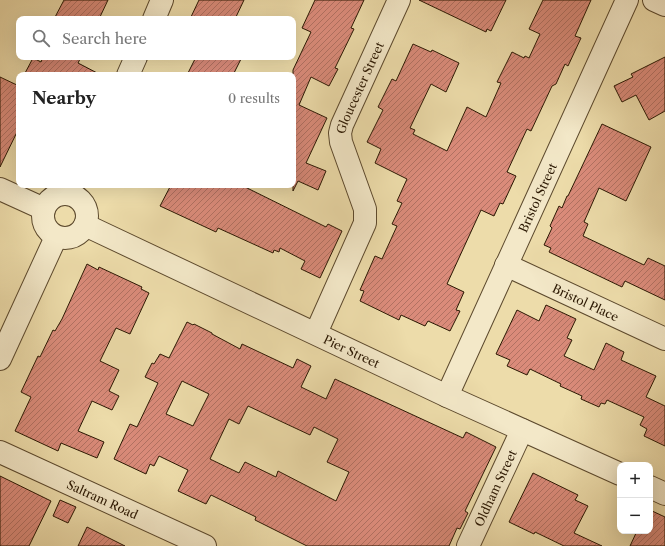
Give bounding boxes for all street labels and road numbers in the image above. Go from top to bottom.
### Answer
street label: Gloucester Street [333,39,387,135]
street label: Bristol Street [515,160,560,235]
street label: Bristol Place [550,280,622,324]
street label: Pier Street [321,331,383,371]
street label: Oldham Street [471,446,520,529]
street label: Saltram Road [65,476,141,522]

